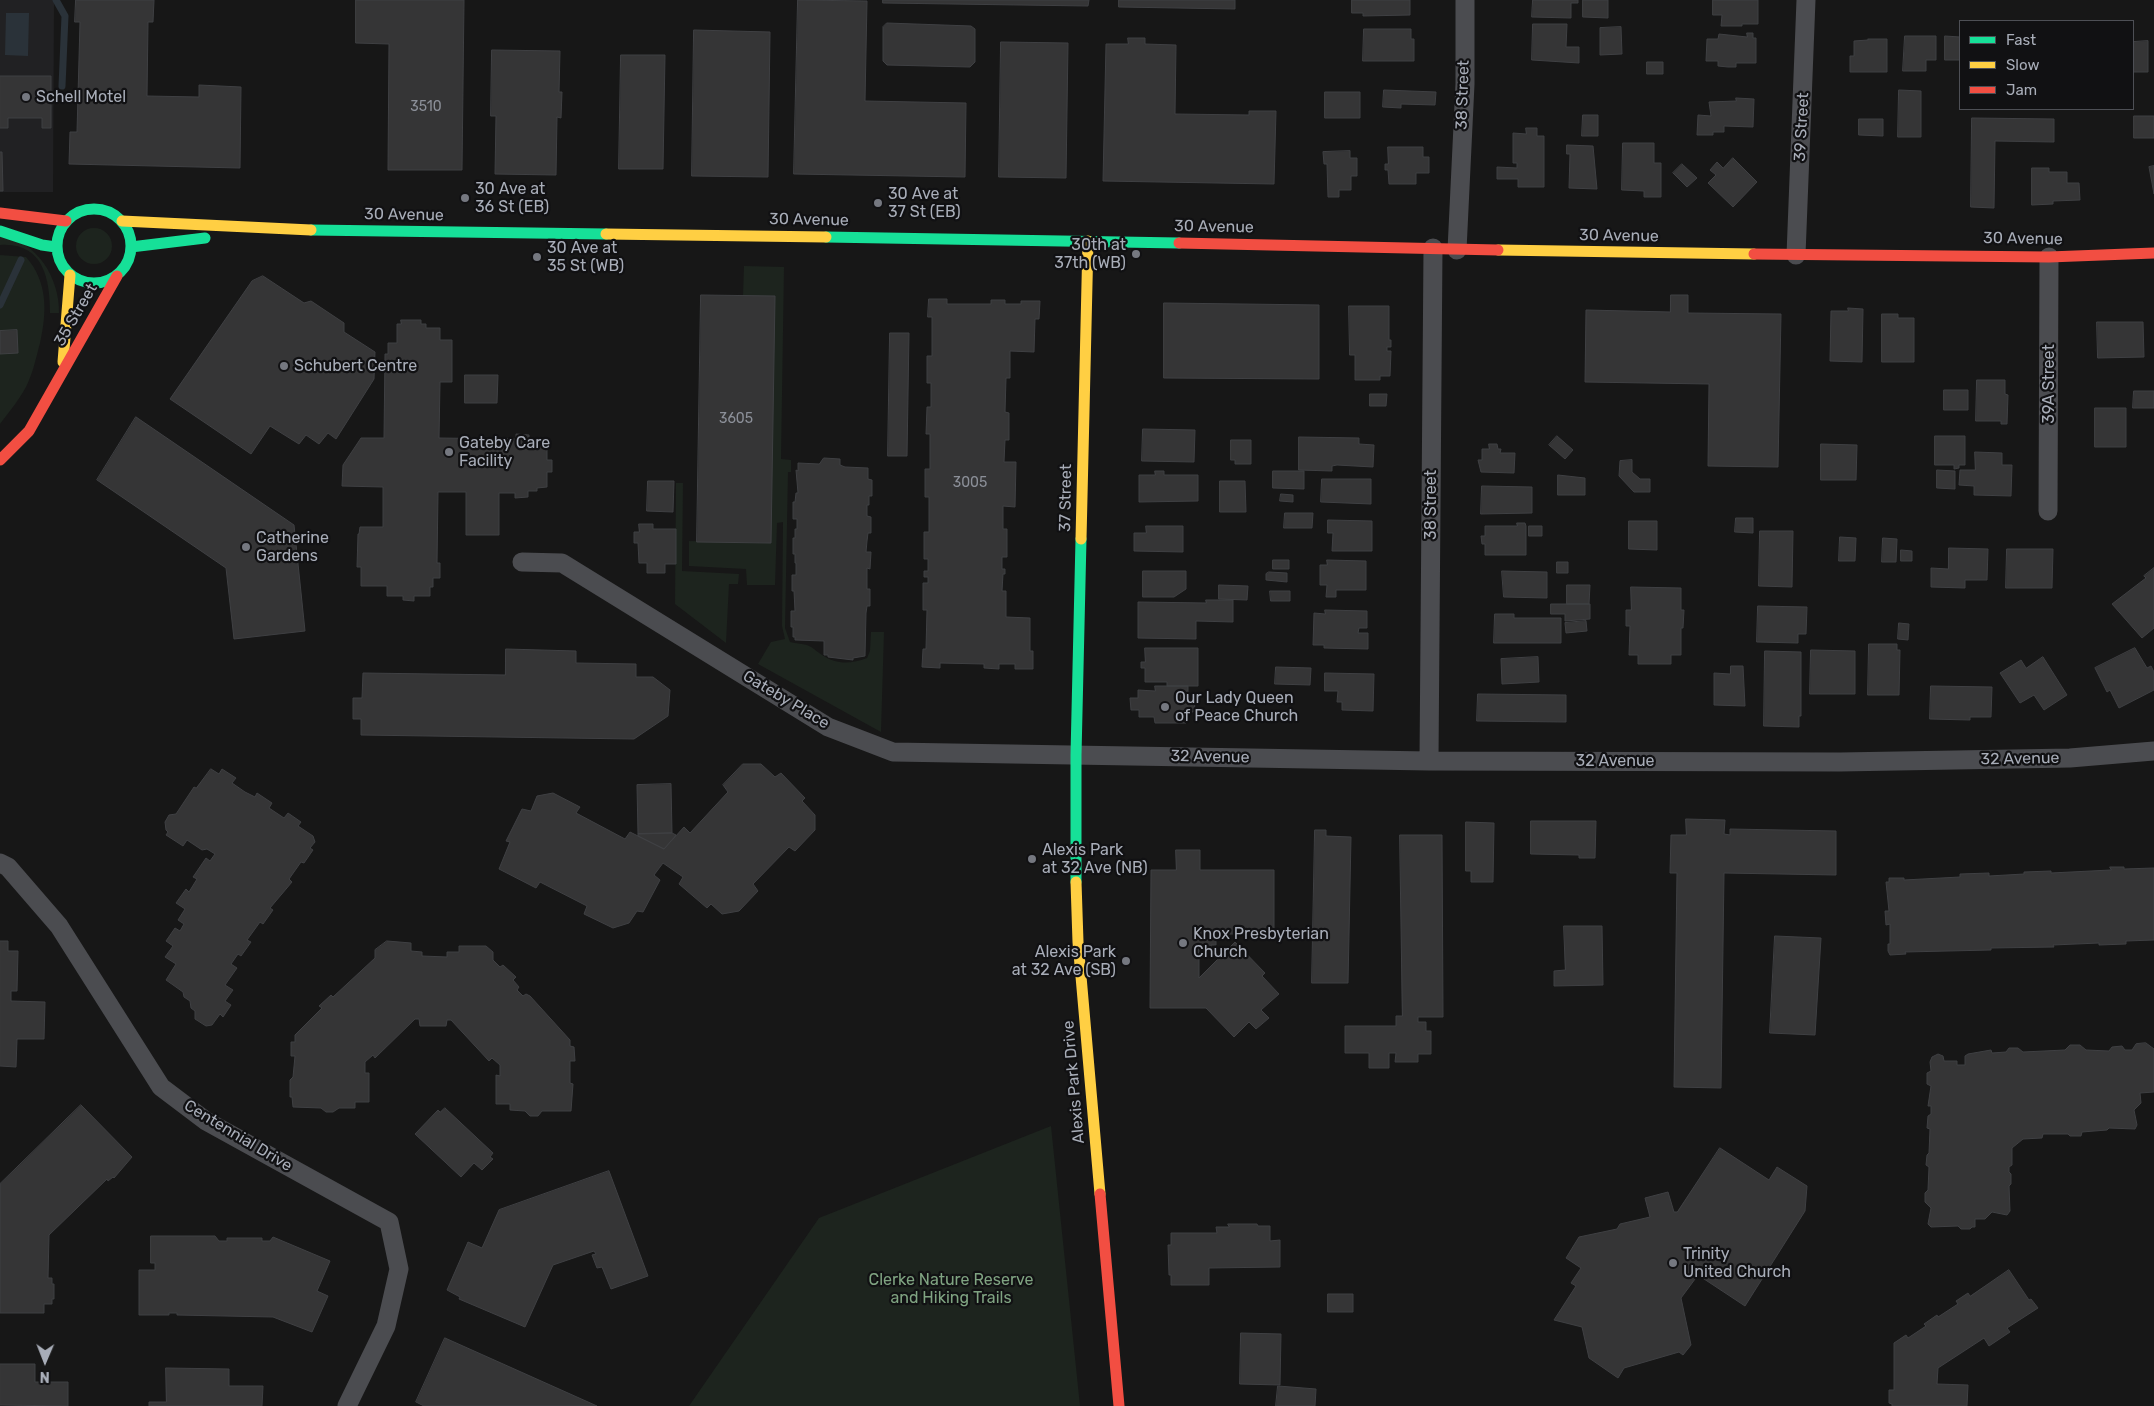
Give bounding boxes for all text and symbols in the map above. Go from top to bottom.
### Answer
legend [1959,20,2134,110]
text: Fast [2006,31,2036,49]
text: Slow [2006,56,2039,74]
street label: 38 Street [1452,60,1474,130]
text: Jam [2006,81,2037,99]
place label: Schell Motel [36,87,126,107]
marker: Schell Motel [20,91,32,103]
street label: 39 Street [1791,92,1813,162]
house number: 3510 [410,99,442,115]
place label: 30 Ave at 36 St (EB) [475,179,549,217]
place label: 30 Ave at 37 St (EB) [888,184,961,222]
marker: 30 Ave at 36 St (EB) [459,192,471,204]
marker: 30 Ave at 37 St (EB) [872,197,884,209]
street label: 30 Avenue [364,205,444,225]
street label: 30 Avenue [769,210,849,230]
street label: 30 Avenue [1174,217,1254,237]
street label: 30 Avenue [1579,226,1659,246]
street label: 30 Avenue [1983,229,2063,249]
place label: 30th at 37th (WB) [1054,235,1126,273]
place label: 30 Ave at 35 St (WB) [547,238,624,276]
marker: 30th at 37th (WB) [1130,248,1142,260]
marker: 30 Ave at 35 St (WB) [531,251,543,263]
street label: 35 Street [50,280,102,350]
street label: 39A Street [2039,344,2059,424]
place label: Schubert Centre [294,356,417,376]
marker: Schubert Centre [278,360,290,372]
house number: 3605 [719,411,753,427]
place label: Gateby Care Facility [459,433,550,471]
marker: Gateby Care Facility [443,446,455,458]
street label: 37 Street [1056,464,1076,532]
street label: 38 Street [1421,470,1441,540]
house number: 3005 [953,475,987,491]
place label: Catherine Gardens [256,528,329,566]
marker: Catherine Gardens [240,541,252,553]
street label: Gateby Place [739,667,833,733]
place label: Our Lady Queen of Peace Church [1175,688,1298,726]
marker: Our Lady Queen of Peace Church [1159,701,1171,713]
street label: 32 Avenue [1170,747,1250,767]
street label: 32 Avenue [1980,749,2060,769]
street label: 32 Avenue [1576,751,1654,771]
place label: Alexis Park at 32 Ave (NB) [1042,840,1148,878]
marker: Alexis Park at 32 Ave (NB) [1026,853,1038,865]
place label: Knox Presbyterian Church [1193,924,1329,962]
marker: Knox Presbyterian Church [1177,937,1189,949]
place label: Alexis Park at 32 Ave (SB) [1012,942,1116,980]
marker: Alexis Park at 32 Ave (SB) [1120,955,1132,967]
street label: Alexis Park Drive [1059,1020,1089,1144]
street label: Centennial Drive [180,1096,296,1176]
place label: Trinity United Church [1683,1244,1791,1282]
marker: Trinity United Church [1667,1257,1679,1269]
park label: Clerke Nature Reserve and Hiking Trails [869,1270,1033,1308]
north arrow [20,1336,70,1386]
text: N [40,1368,50,1385]

